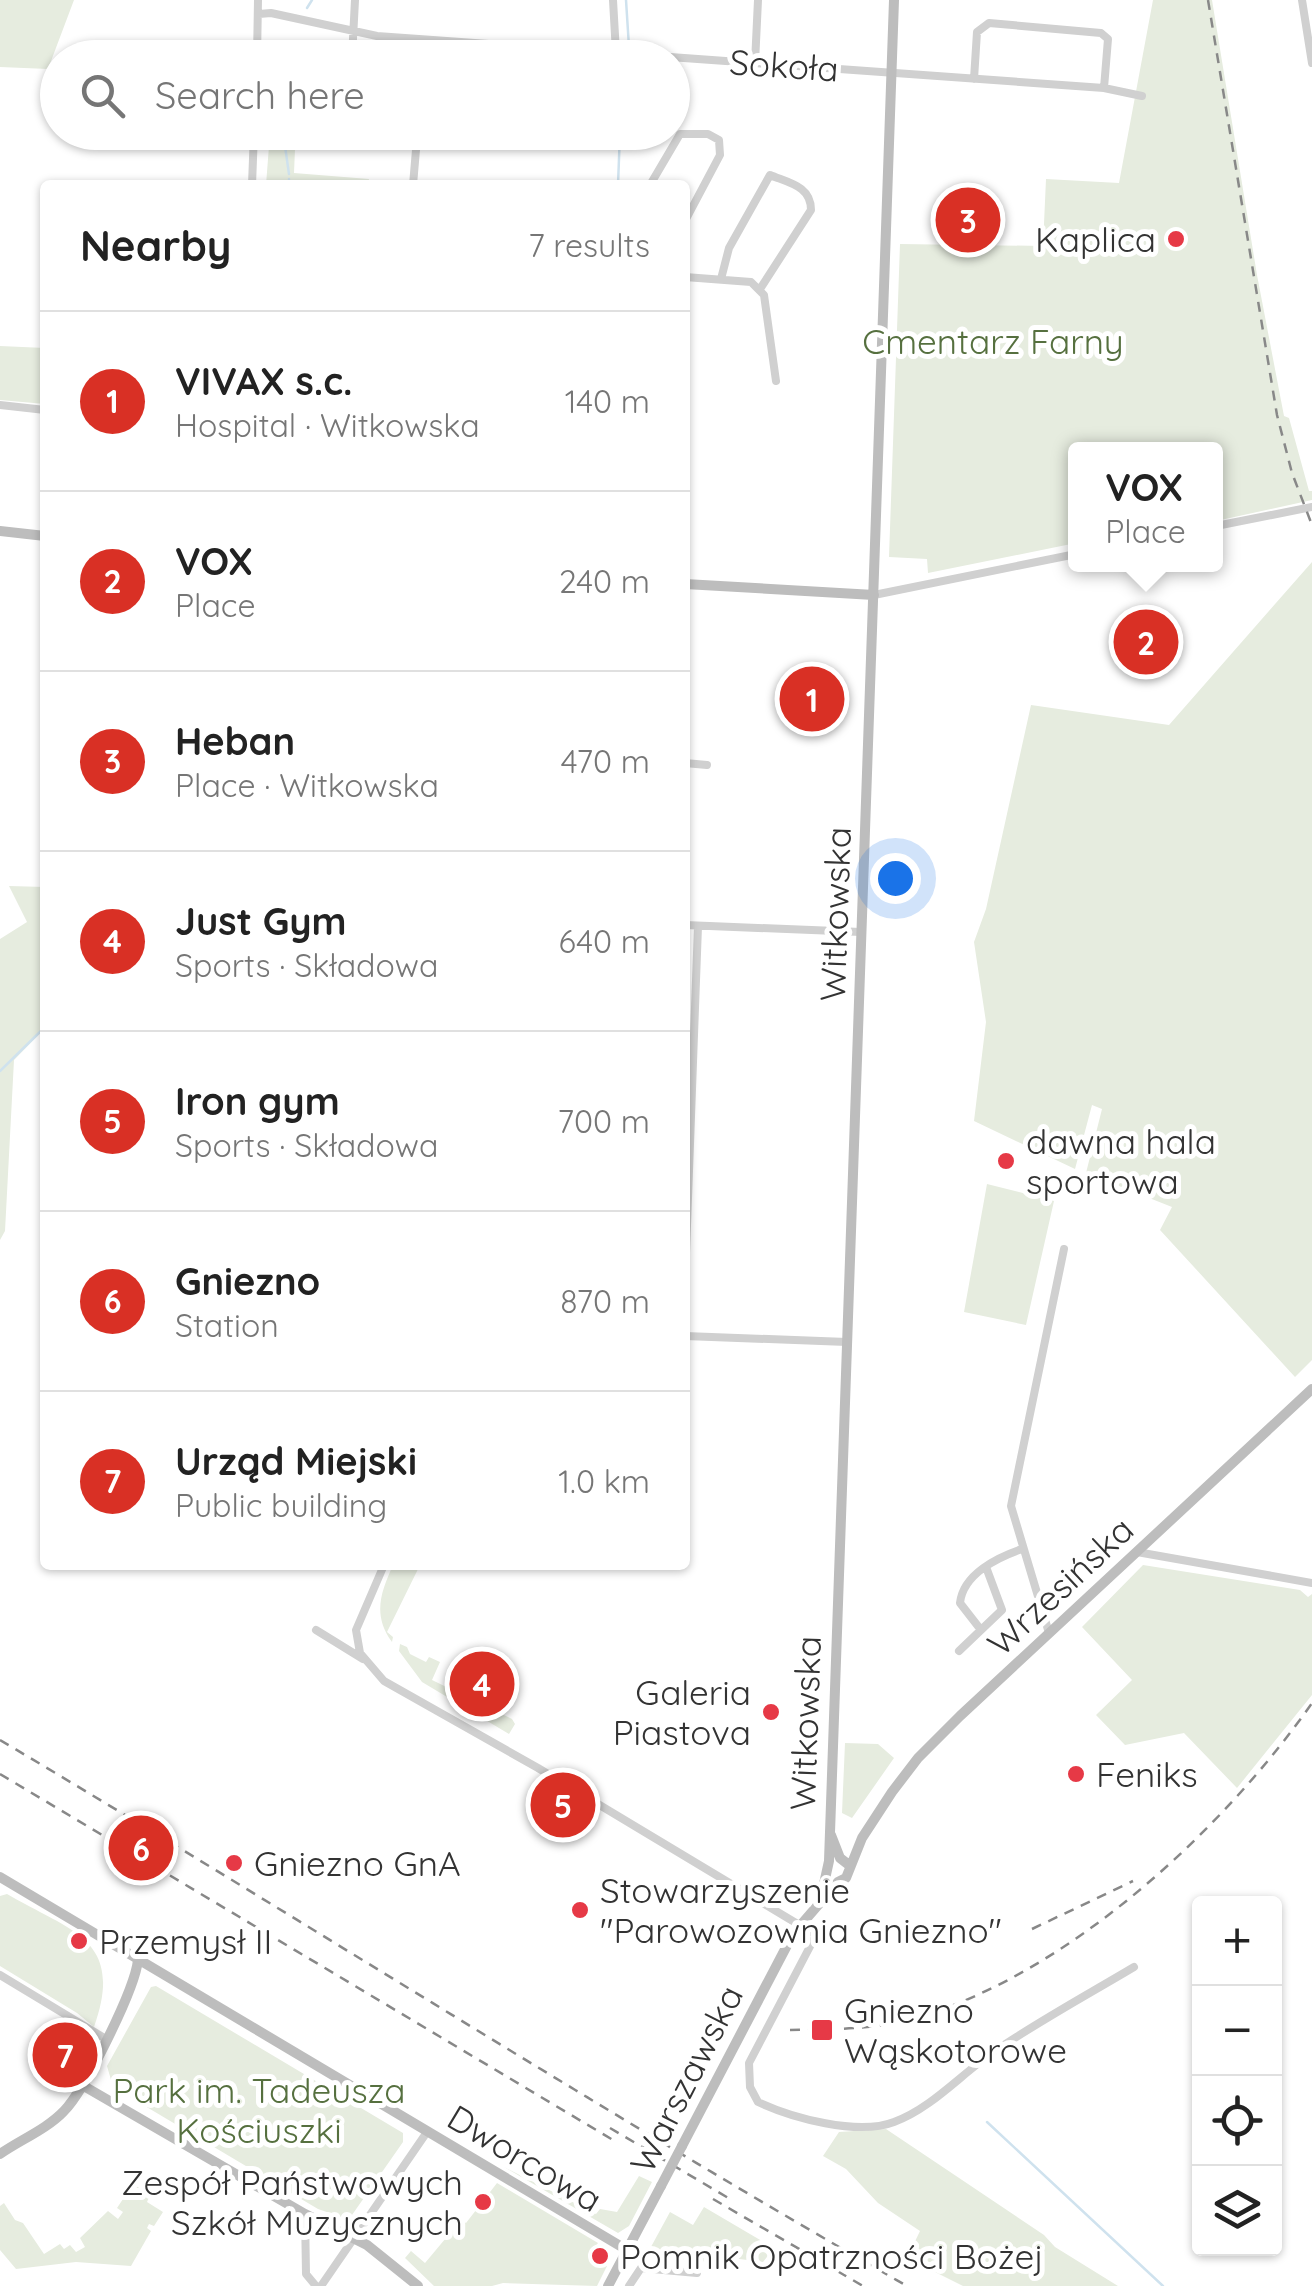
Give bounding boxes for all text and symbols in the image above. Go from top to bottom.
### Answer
street label: Sokoła [728,39,840,91]
search box [40,40,690,150]
icon: search [75,68,130,123]
text: Search here [155,71,365,119]
pin: 3 [936,182,1000,258]
place label: Kaplica [1035,217,1156,261]
text: Nearby [80,219,231,272]
text: 7 results [528,225,650,265]
marker: Kaplica [1165,228,1187,250]
park label: Cmentarz Farny [862,319,1124,363]
text: VIVAX s.c. [175,357,353,405]
text: 1 [106,381,119,421]
text: 140 m [565,381,650,421]
text: Hospital · Witkowska [175,405,480,445]
popup [1068,442,1223,572]
text: VOX [1105,463,1183,511]
text: Place [1105,511,1186,551]
text: VOX [175,537,253,585]
text: 2 [103,561,122,601]
text: 240 m [559,561,650,601]
text: Place [175,585,255,625]
pin: 2 [1114,604,1178,680]
pin: 1 [780,662,844,736]
text: Heban [175,717,295,765]
text: 3 [104,741,121,781]
text: 470 m [561,741,650,781]
text: Place · Witkowska [175,765,439,805]
street label: Witkowska [810,826,860,1002]
your location [870,853,921,904]
text: Just Gym [175,897,347,945]
text: 4 [103,921,122,961]
text: 640 m [558,921,650,961]
text: Sports · Składowa [175,945,438,985]
text: Iron gym [175,1077,340,1125]
text: 5 [103,1101,122,1141]
text: 700 m [558,1101,650,1141]
place label: dawna hala sportowa [1026,1119,1216,1203]
text: Sports · Składowa [175,1125,438,1165]
marker: dawna hala sportowa [995,1150,1017,1172]
text: Gniezno [175,1257,320,1305]
text: 6 [104,1281,121,1321]
text: 870 m [560,1281,650,1321]
text: Station [175,1305,279,1345]
text: Urząd Miejski [175,1437,417,1485]
text: 7 [104,1461,121,1501]
text: 1.0 km [558,1461,650,1501]
text: Public building [175,1485,387,1525]
street label: Wrzesińska [978,1507,1142,1665]
street label: Witkowska [780,1635,830,1811]
pin: 4 [450,1646,514,1722]
place label: Galeria Piastova [613,1670,751,1754]
marker: Galeria Piastova [760,1701,782,1723]
place label: Feniks [1096,1752,1198,1796]
marker: Feniks [1065,1763,1087,1785]
pin: 5 [530,1768,596,1842]
pin: 6 [108,1810,174,1886]
place label: Gniezno GnA [254,1841,461,1885]
marker: Gniezno GnA [223,1852,245,1874]
place label: Stowarzyszenie "Parowozownia Gniezno" [600,1868,1002,1952]
map controls [1192,1896,1282,2256]
button: + [1192,1896,1282,1986]
marker: Stowarzyszenie "Parowozownia Gniezno" [569,1899,591,1921]
place label: Przemysł II [99,1919,272,1963]
marker: Przemysł II [68,1930,90,1952]
street label: Warszawska [620,1978,752,2180]
button: − [1192,1986,1282,2076]
place label: Gniezno Wąskotorowe [844,1988,1067,2072]
marker: Gniezno Wąskotorowe [809,2017,835,2043]
pin: 7 [32,2018,98,2092]
park label: Park im. Tadeusza Kościuszki [112,2068,406,2152]
button: locate [1192,2076,1282,2166]
street label: Dworcowa [440,2095,610,2221]
place label: Zespół Państwowych Szkół Muzycznych [121,2160,463,2244]
button: layers [1192,2166,1282,2256]
marker: Zespół Państwowych Szkół Muzycznych [472,2191,494,2213]
place label: Pomnik Opatrzności Bożej [620,2234,1044,2278]
marker: Pomnik Opatrzności Bożej [589,2245,611,2267]

